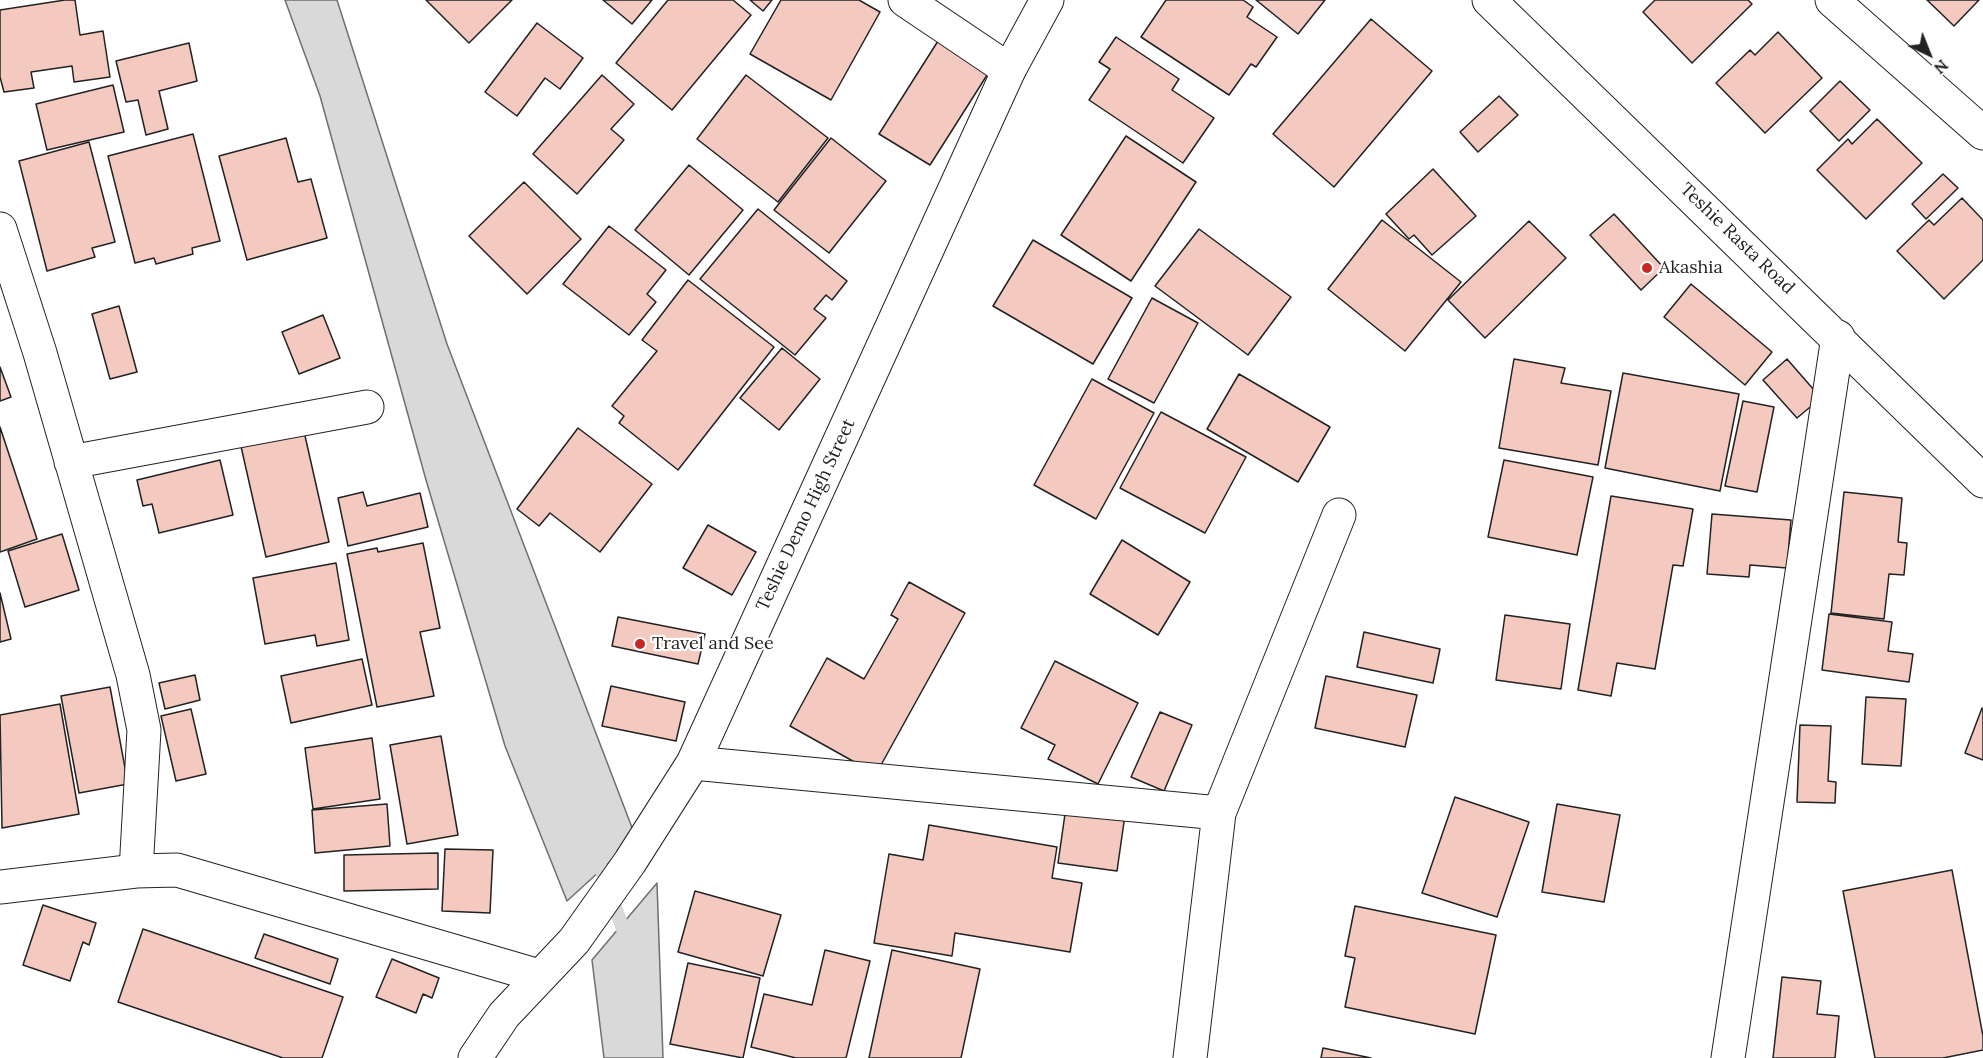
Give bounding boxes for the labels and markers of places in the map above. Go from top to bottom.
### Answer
place label: Akashia [1659,257,1723,279]
marker: Akashia [1640,261,1654,275]
place label: Travel and See [652,633,774,655]
marker: Travel and See [633,637,647,651]

